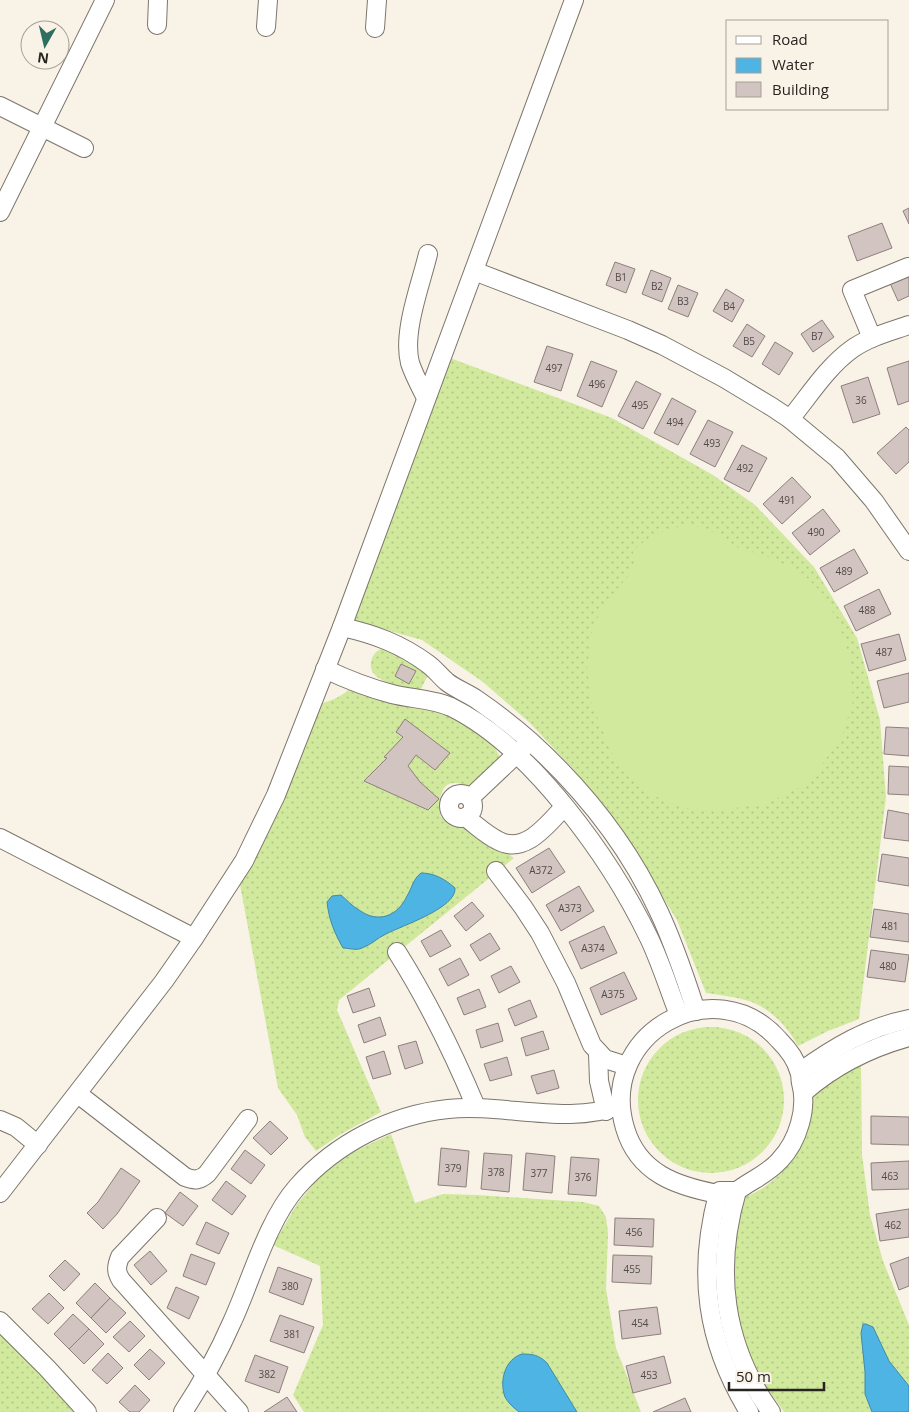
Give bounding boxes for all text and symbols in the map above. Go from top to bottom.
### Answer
north arrow [20,20,70,70]
legend [726,20,889,110]
text: Road [772,29,808,49]
text: N [36,48,50,69]
text: Water [772,54,814,74]
text: Building [772,79,829,99]
house number: B1 [615,270,627,284]
house number: B2 [651,279,663,293]
house number: B3 [677,294,689,308]
house number: B4 [723,299,735,313]
house number: B7 [811,329,823,343]
house number: B5 [743,334,755,348]
house number: 497 [545,361,563,375]
house number: 496 [588,377,606,391]
house number: 36 [855,393,867,407]
house number: 495 [631,398,649,412]
house number: 494 [666,415,684,429]
house number: 493 [703,436,721,450]
house number: 492 [736,461,754,475]
house number: 491 [778,493,796,507]
house number: 490 [807,525,825,539]
house number: 489 [835,564,853,578]
house number: 488 [858,603,876,617]
house number: 487 [875,645,893,659]
house number: A372 [529,863,553,877]
house number: A373 [558,901,582,915]
house number: 481 [881,919,899,933]
house number: A374 [581,941,605,955]
house number: 480 [879,959,897,973]
house number: A375 [601,987,625,1001]
house number: 379 [444,1161,462,1175]
house number: 378 [487,1165,505,1179]
house number: 377 [530,1166,548,1180]
house number: 463 [881,1169,899,1183]
house number: 376 [574,1170,592,1184]
house number: 462 [884,1218,902,1232]
house number: 456 [625,1225,643,1239]
house number: 455 [623,1262,641,1276]
house number: 380 [281,1279,299,1293]
house number: 454 [631,1316,649,1330]
house number: 381 [283,1327,301,1341]
scale bar [729,1360,824,1392]
text: 50 m [736,1366,771,1386]
house number: 382 [258,1367,276,1381]
house number: 453 [640,1368,658,1382]

